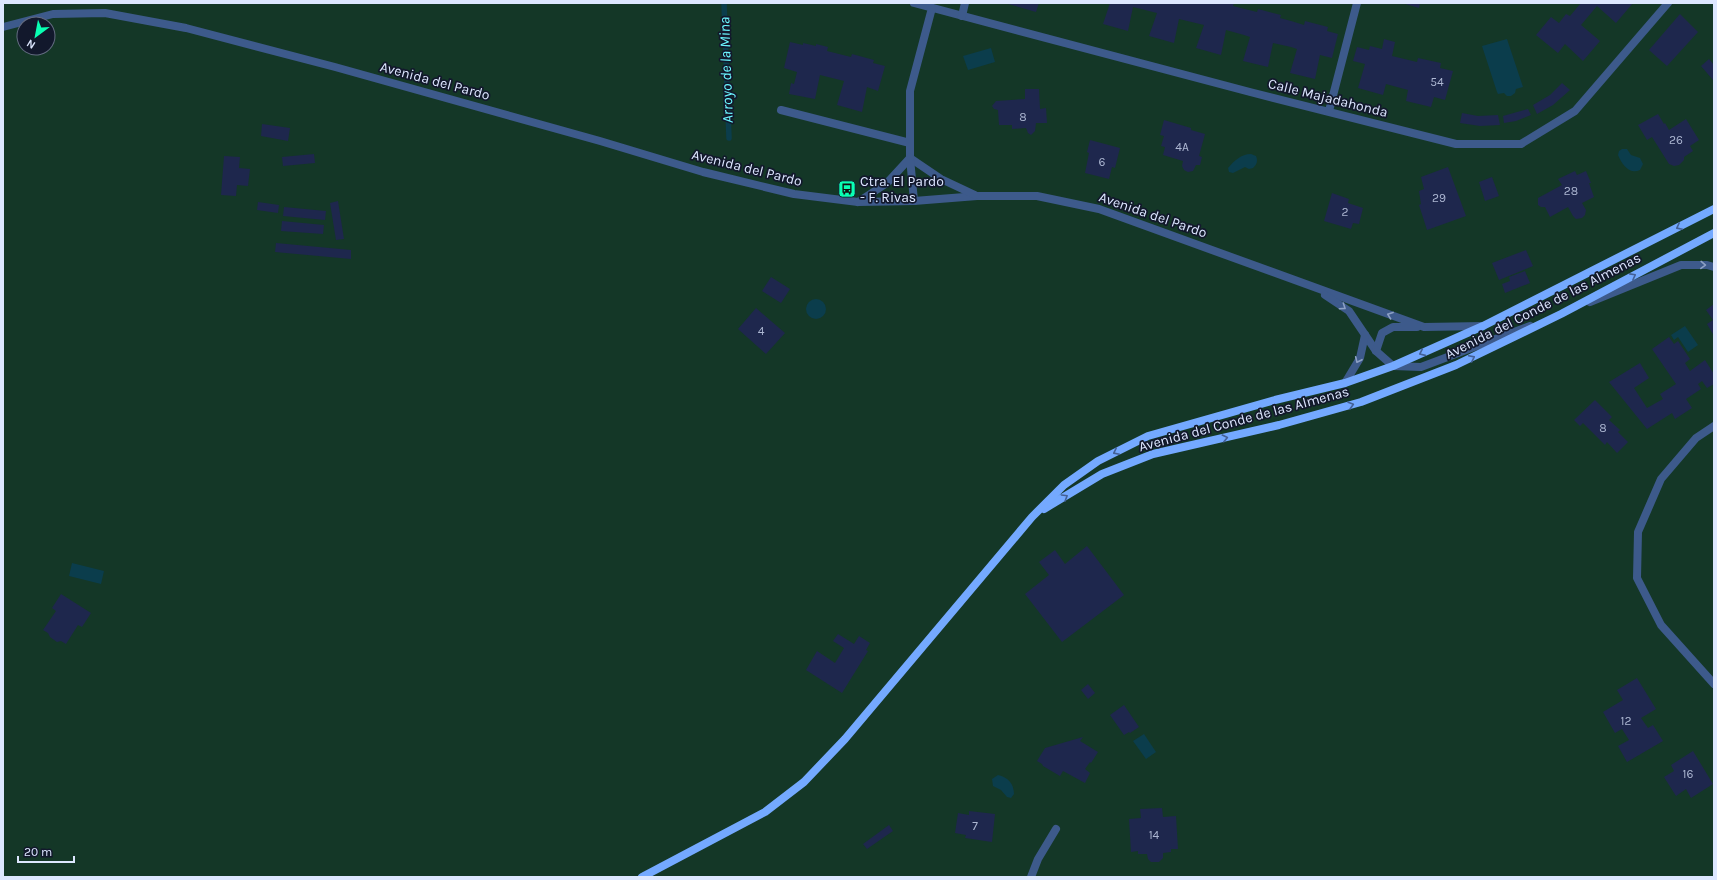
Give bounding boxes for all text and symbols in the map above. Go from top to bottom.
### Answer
north arrow [16,16,56,56]
water label: Arroyo de la Mina [715,16,737,124]
text: N [24,36,38,52]
street label: Avenida del Pardo [378,58,492,104]
street label: Calle Majadahonda [1266,75,1390,121]
house number: 54 [1430,75,1444,89]
house number: 8 [1019,110,1027,124]
house number: 26 [1669,133,1683,147]
house number: 4A [1175,140,1189,154]
street label: Avenida del Pardo [690,146,804,190]
house number: 6 [1099,155,1106,169]
place label: Ctra. El Pardo - F. Rivas [860,173,944,206]
bus stop icon: Ctra. El Pardo - F. Rivas [837,179,857,199]
house number: 28 [1564,184,1578,198]
street label: Avenida del Pardo [1097,189,1209,241]
house number: 29 [1432,191,1446,205]
house number: 2 [1342,205,1349,219]
one-way arrow [1676,222,1684,229]
street label: Avenida del Conde de las Almenas [1442,249,1644,363]
one-way arrow [1700,261,1706,270]
one-way arrow [1629,273,1636,280]
one-way arrow [1339,302,1346,309]
one-way arrow [1387,311,1394,319]
house number: 4 [758,324,765,338]
one-way arrow [1418,348,1426,356]
one-way arrow [1468,355,1475,363]
one-way arrow [1355,356,1363,363]
street label: Avenida del Conde de las Almenas [1137,383,1351,455]
one-way arrow [1347,401,1354,410]
house number: 8 [1599,421,1607,435]
one-way arrow [1222,434,1228,442]
one-way arrow [1113,447,1120,455]
one-way arrow [1061,494,1068,501]
house number: 12 [1621,714,1632,728]
house number: 16 [1683,767,1694,781]
house number: 7 [972,819,978,833]
house number: 14 [1149,828,1160,842]
scale bar [18,838,74,864]
text: 20 m [24,845,52,859]

